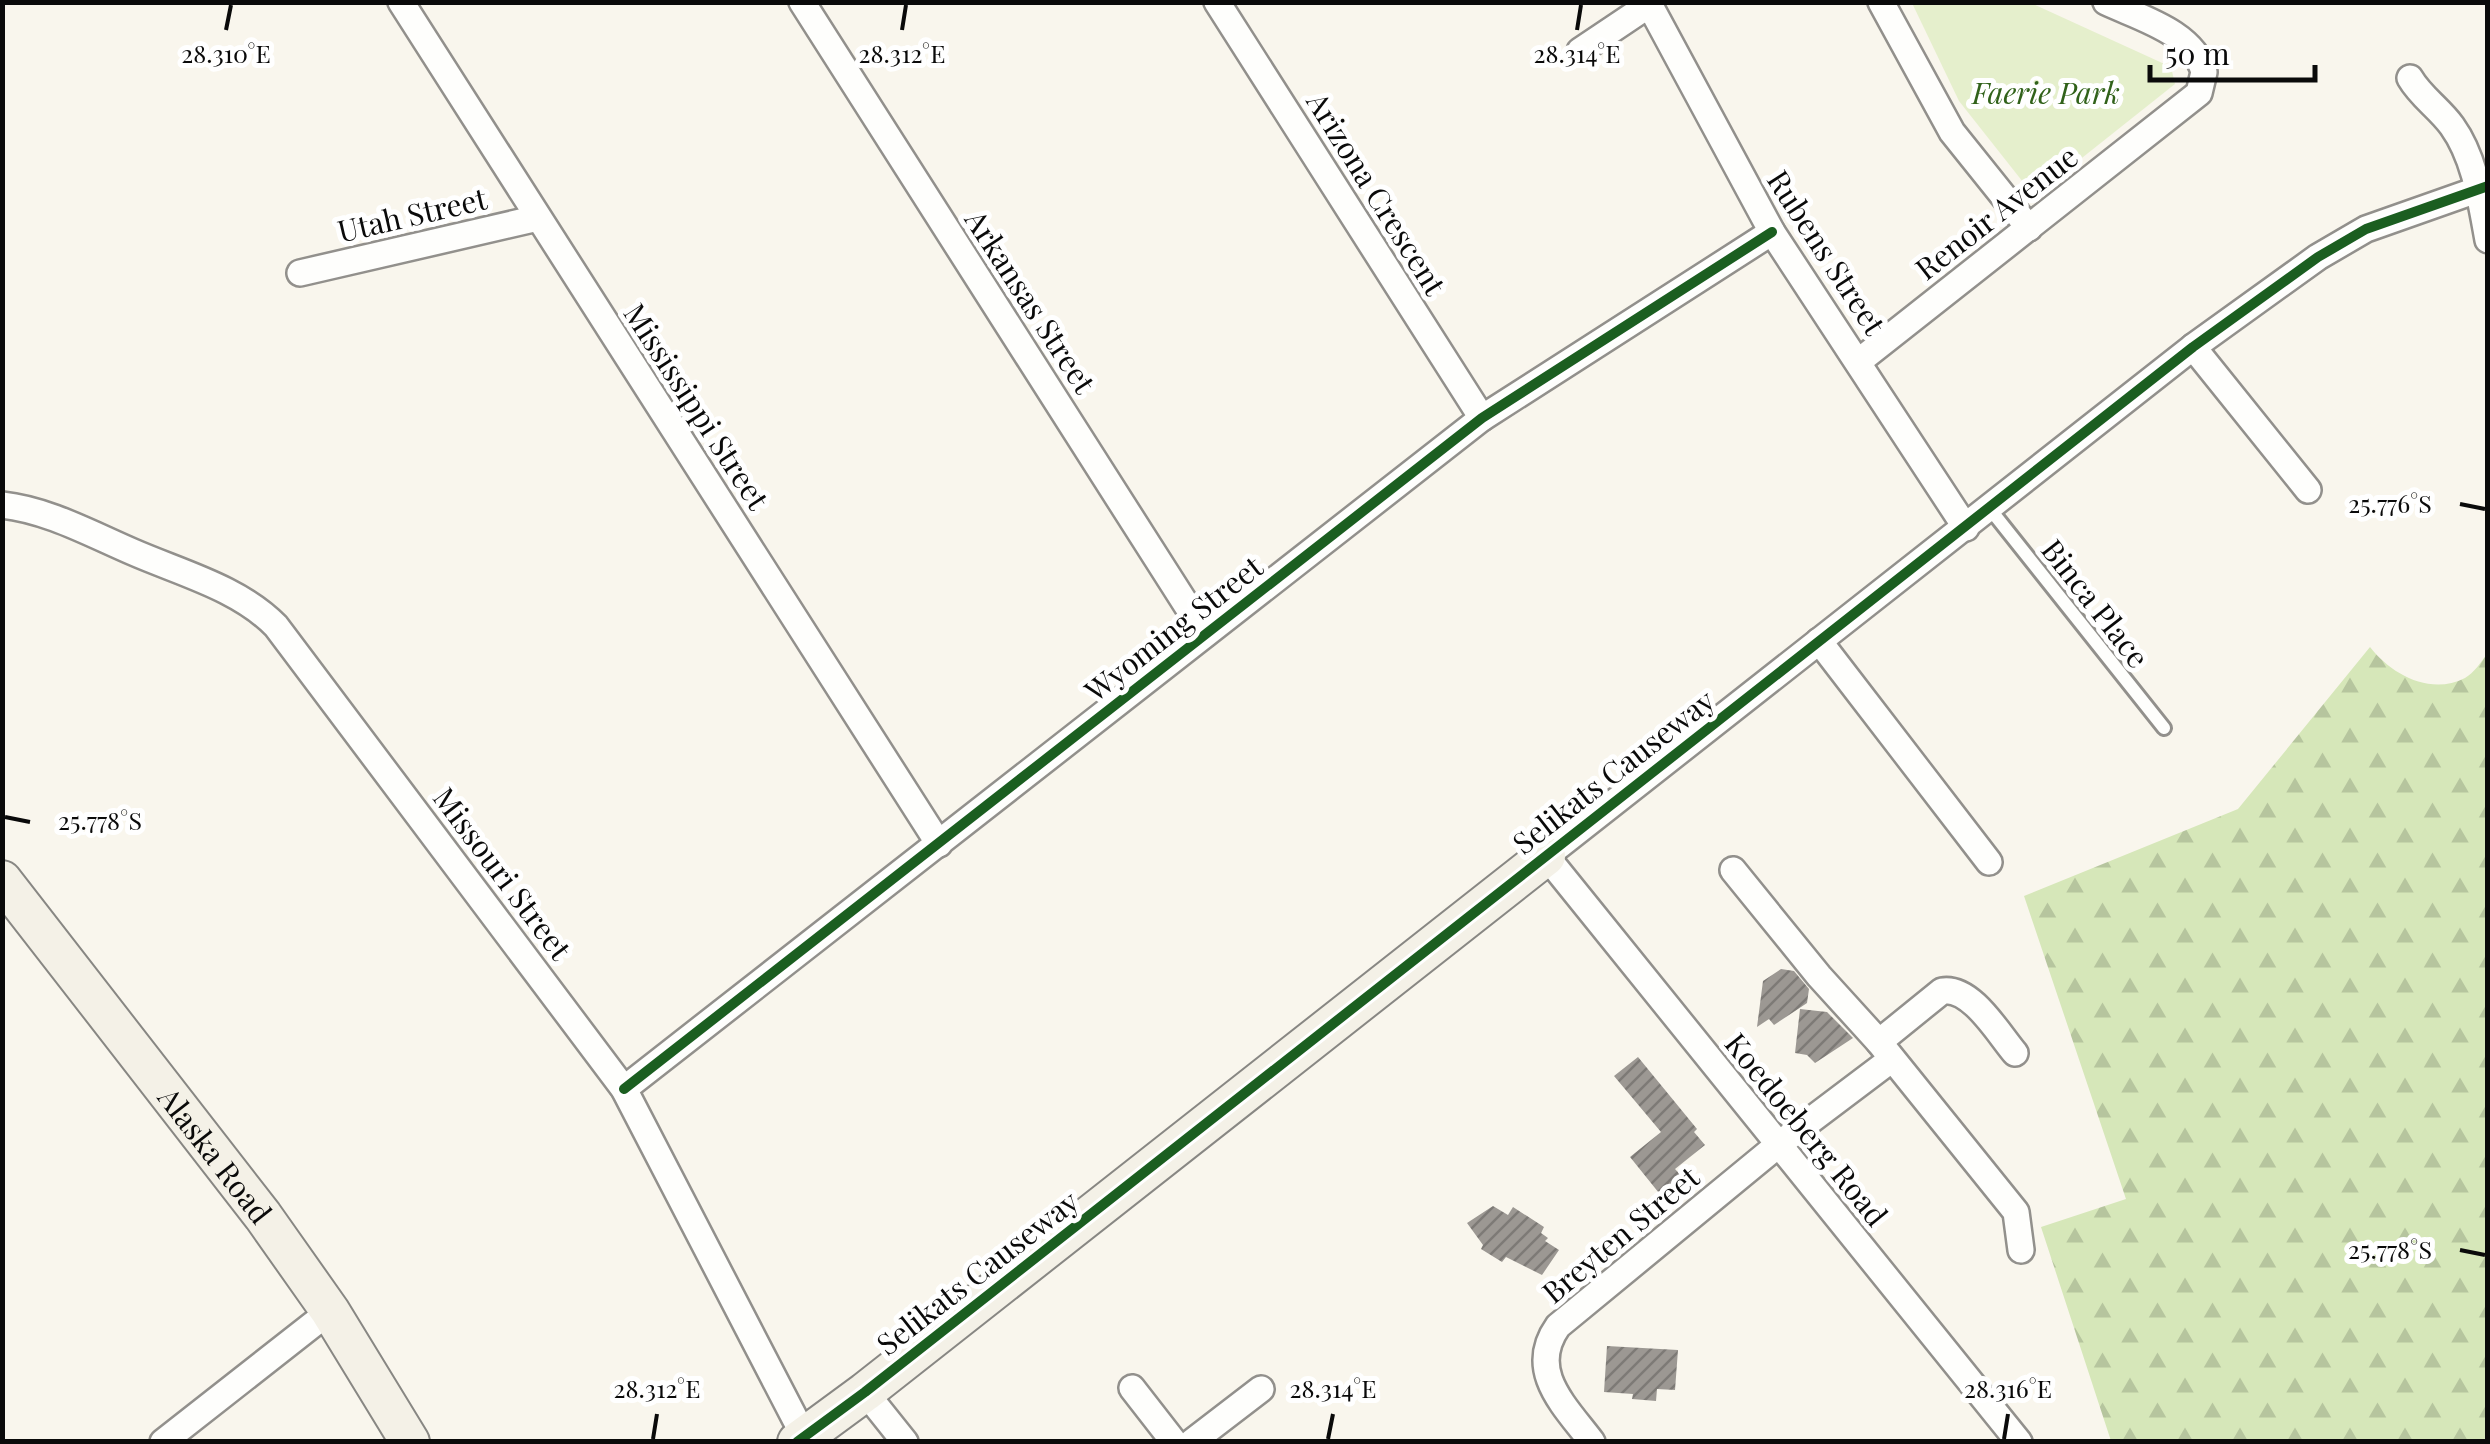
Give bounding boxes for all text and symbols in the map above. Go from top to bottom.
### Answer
scale bar [2150,20,2315,82]
text: 50 m [2165,33,2230,73]
text: 28.310°E [181,36,271,69]
text: 28.312°E [859,36,945,69]
text: 28.314°E [1533,36,1621,69]
park label: Faerie Park [1970,72,2120,112]
street label: Arizona Crescent [1298,83,1456,302]
street label: Renoir Avenue [1906,136,2086,288]
street label: Rubens Street [1759,162,1895,342]
street label: Utah Street [334,177,491,251]
street label: Arkansas Street [956,201,1105,400]
street label: Mississippi Street [615,295,779,517]
text: 25.776°S [2348,486,2432,519]
street label: Binca Place [2033,531,2159,675]
street label: Wyoming Street [1075,546,1270,710]
street label: Selikats Causeway [1504,680,1722,862]
street label: Missouri Street [425,779,581,968]
text: 25.778°S [58,803,142,836]
street label: Koedoeberg Road [1717,1024,1897,1234]
street label: Alaska Road [149,1078,281,1231]
street label: Breyten Street [1533,1156,1707,1311]
street label: Selikats Causeway [868,1181,1086,1363]
text: 25.778°S [2348,1232,2432,1265]
text: 28.312°E [614,1371,700,1404]
text: 28.314°E [1289,1371,1377,1404]
text: 28.316°E [1964,1371,2052,1404]

